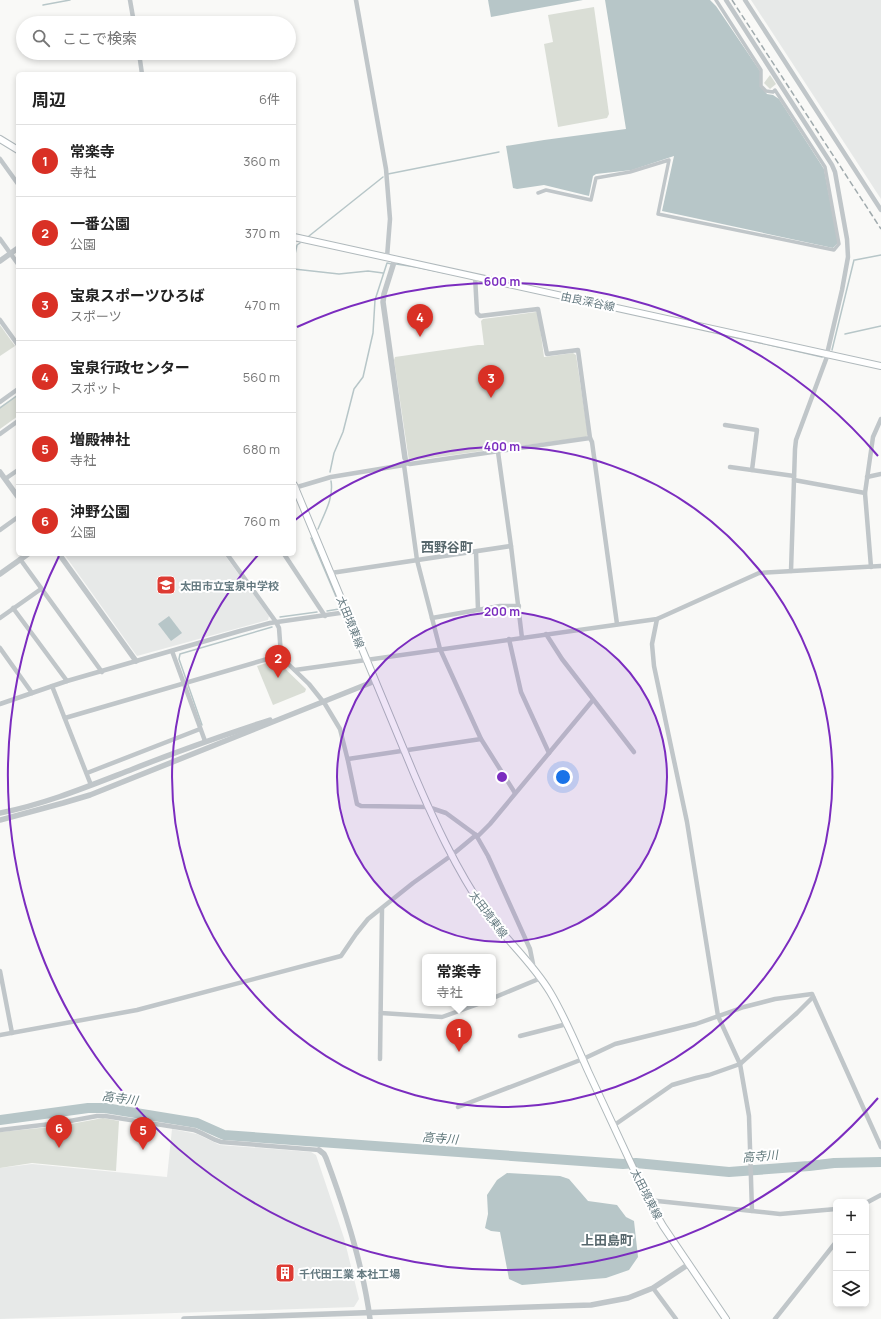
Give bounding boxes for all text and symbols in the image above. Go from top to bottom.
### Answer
search box [16,16,296,60]
icon: search [30,27,52,49]
text: ここで検索 [62,28,137,49]
text: 周辺 [32,88,66,111]
text: 6件 [259,90,280,108]
text: 常楽寺 [70,141,115,162]
text: 1 [42,152,48,170]
text: 360 m [243,152,280,170]
text: 寺社 [70,163,96,181]
text: 一番公園 [70,213,130,234]
text: 2 [41,224,49,242]
text: 370 m [245,224,280,242]
text: 公園 [70,235,96,253]
text: 600 m [484,273,520,290]
text: 宝泉スポーツひろば [70,285,205,306]
street label: 由良深谷線 [560,288,616,314]
text: 3 [41,296,49,314]
text: 470 m [244,296,280,314]
pin: 4 [407,304,433,337]
text: スポーツ [70,307,122,325]
text: 宝泉行政センター [70,357,190,378]
pin: 3 [478,365,504,398]
text: 4 [41,368,49,386]
text: 560 m [243,368,280,386]
text: スポット [70,379,122,397]
text: 増殿神社 [70,429,130,450]
text: 400 m [484,438,520,455]
text: 5 [41,440,49,458]
text: 680 m [243,440,280,458]
text: 寺社 [70,451,96,469]
text: 沖野公園 [70,501,130,522]
text: 6 [41,512,49,530]
text: 760 m [244,512,280,530]
text: 公園 [70,523,96,541]
district label: 西野谷町 [421,538,473,556]
school or university icon: 太田市立宝泉中学校 [155,574,177,596]
place label: 太田市立宝泉中学校 [180,578,279,593]
street label: 太田境東線 [334,594,368,650]
text: 200 m [484,603,520,620]
pin: 2 [265,645,291,678]
your location [553,767,573,787]
centre of rings [495,770,509,784]
street label: 太田境東線 [466,888,512,940]
popup [422,954,496,1006]
text: 常楽寺 [436,961,482,982]
text: 寺社 [436,983,463,1001]
pin: 1 [446,1019,472,1052]
water label: 高寺川 [101,1087,141,1109]
pin: 6 [46,1115,72,1148]
pin: 5 [130,1117,156,1150]
water label: 高寺川 [421,1128,461,1148]
water label: 高寺川 [741,1146,781,1166]
street label: 太田境東線 [628,1166,666,1222]
map controls [833,1199,869,1307]
button: + [833,1199,869,1235]
district label: 上田島町 [581,1231,633,1249]
button: − [833,1235,869,1271]
building icon: 千代田工業 本社工場 [274,1262,296,1284]
place label: 千代田工業 本社工場 [299,1266,400,1281]
button: layers [833,1271,869,1307]

